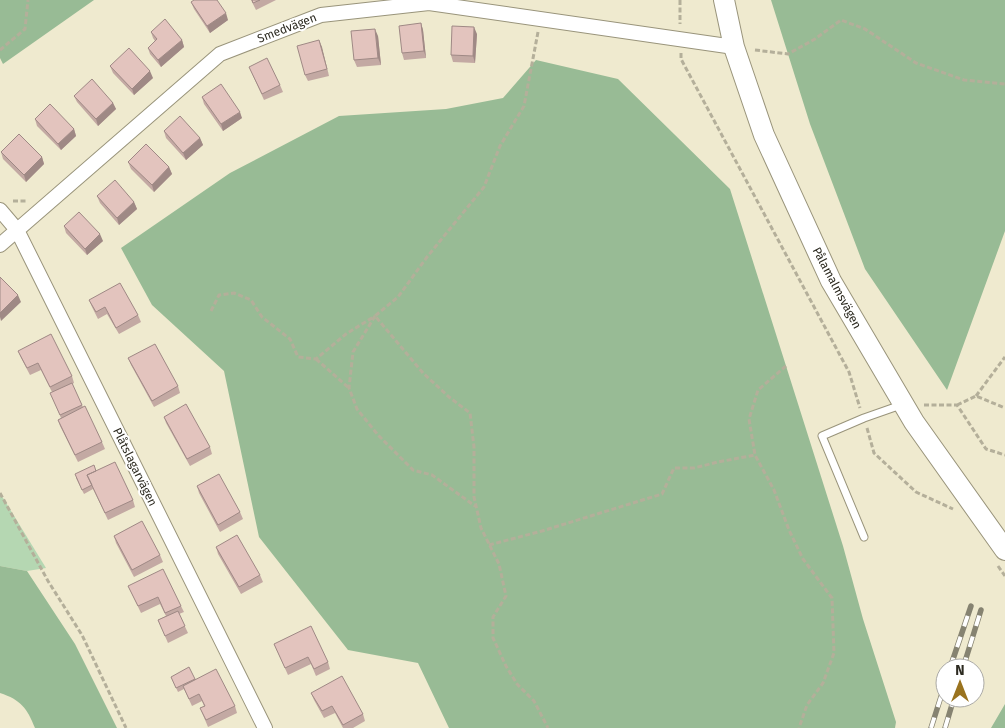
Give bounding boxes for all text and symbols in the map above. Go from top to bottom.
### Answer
street label: Smedvägen [255,10,319,46]
street label: Pålamalmsvägen [810,245,864,331]
street label: Plåtslagarvägen [110,425,160,509]
north arrow [935,658,985,708]
text: N [955,662,965,679]

